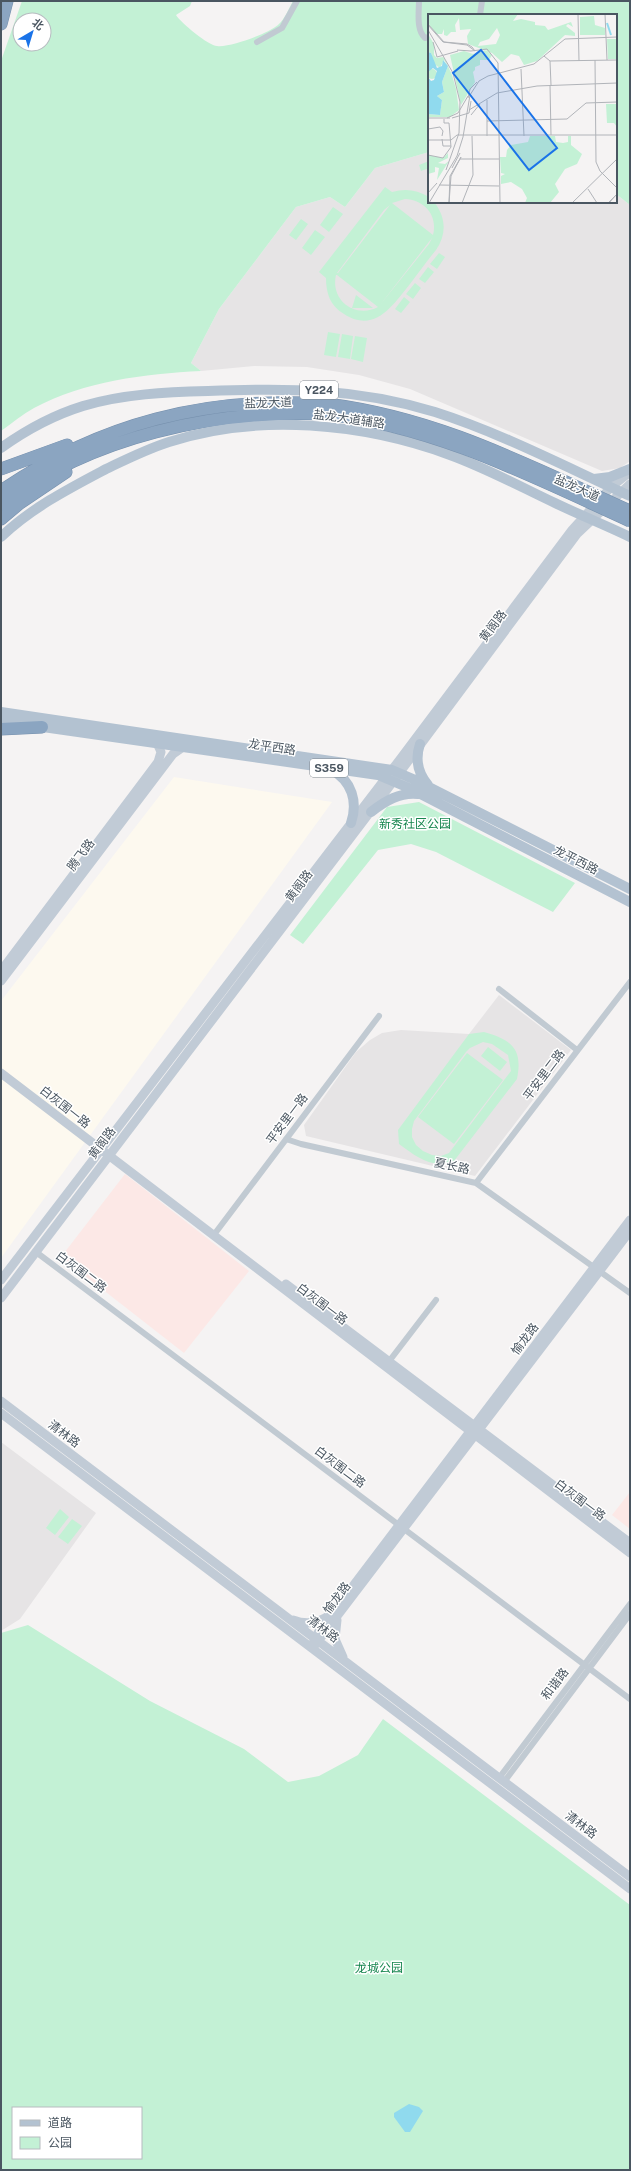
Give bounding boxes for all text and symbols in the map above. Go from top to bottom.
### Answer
north arrow [12,12,52,52]
inset map [428,14,617,203]
text: 北 [30,16,46,32]
road number: Y224 [300,381,338,399]
street label: 盐龙大道 [244,395,292,411]
street label: 盐龙大道辅路 [312,407,386,431]
street label: 盐龙大道 [552,472,602,504]
street label: 黄阁路 [477,607,509,645]
street label: 龙平西路 [247,737,297,757]
road number: S359 [310,759,348,777]
park label: 新秀社区公园 [379,817,451,831]
street label: 腾飞路 [65,836,97,874]
street label: 龙平西路 [551,843,601,877]
street label: 黄阁路 [283,867,315,905]
street label: 平安里二路 [520,1047,568,1103]
street label: 白灰围一路 [37,1083,93,1131]
street label: 平安里一路 [263,1091,311,1147]
street label: 黄阁路 [86,1124,118,1162]
street label: 夏长路 [433,1155,471,1177]
street label: 白灰围二路 [53,1248,109,1296]
street label: 白灰围一路 [294,1280,350,1328]
street label: 愉龙路 [509,1320,541,1358]
street label: 清林路 [45,1418,83,1450]
street label: 白灰围二路 [312,1443,368,1491]
street label: 白灰围一路 [552,1476,608,1524]
street label: 愉龙路 [321,1579,353,1617]
street label: 清林路 [304,1613,342,1645]
street label: 和谐路 [539,1665,571,1703]
street label: 清林路 [562,1809,600,1841]
park label: 龙城公园 [355,1961,403,1975]
legend [12,2107,142,2159]
text: 道路 [48,2116,72,2130]
text: 公园 [48,2136,72,2150]

